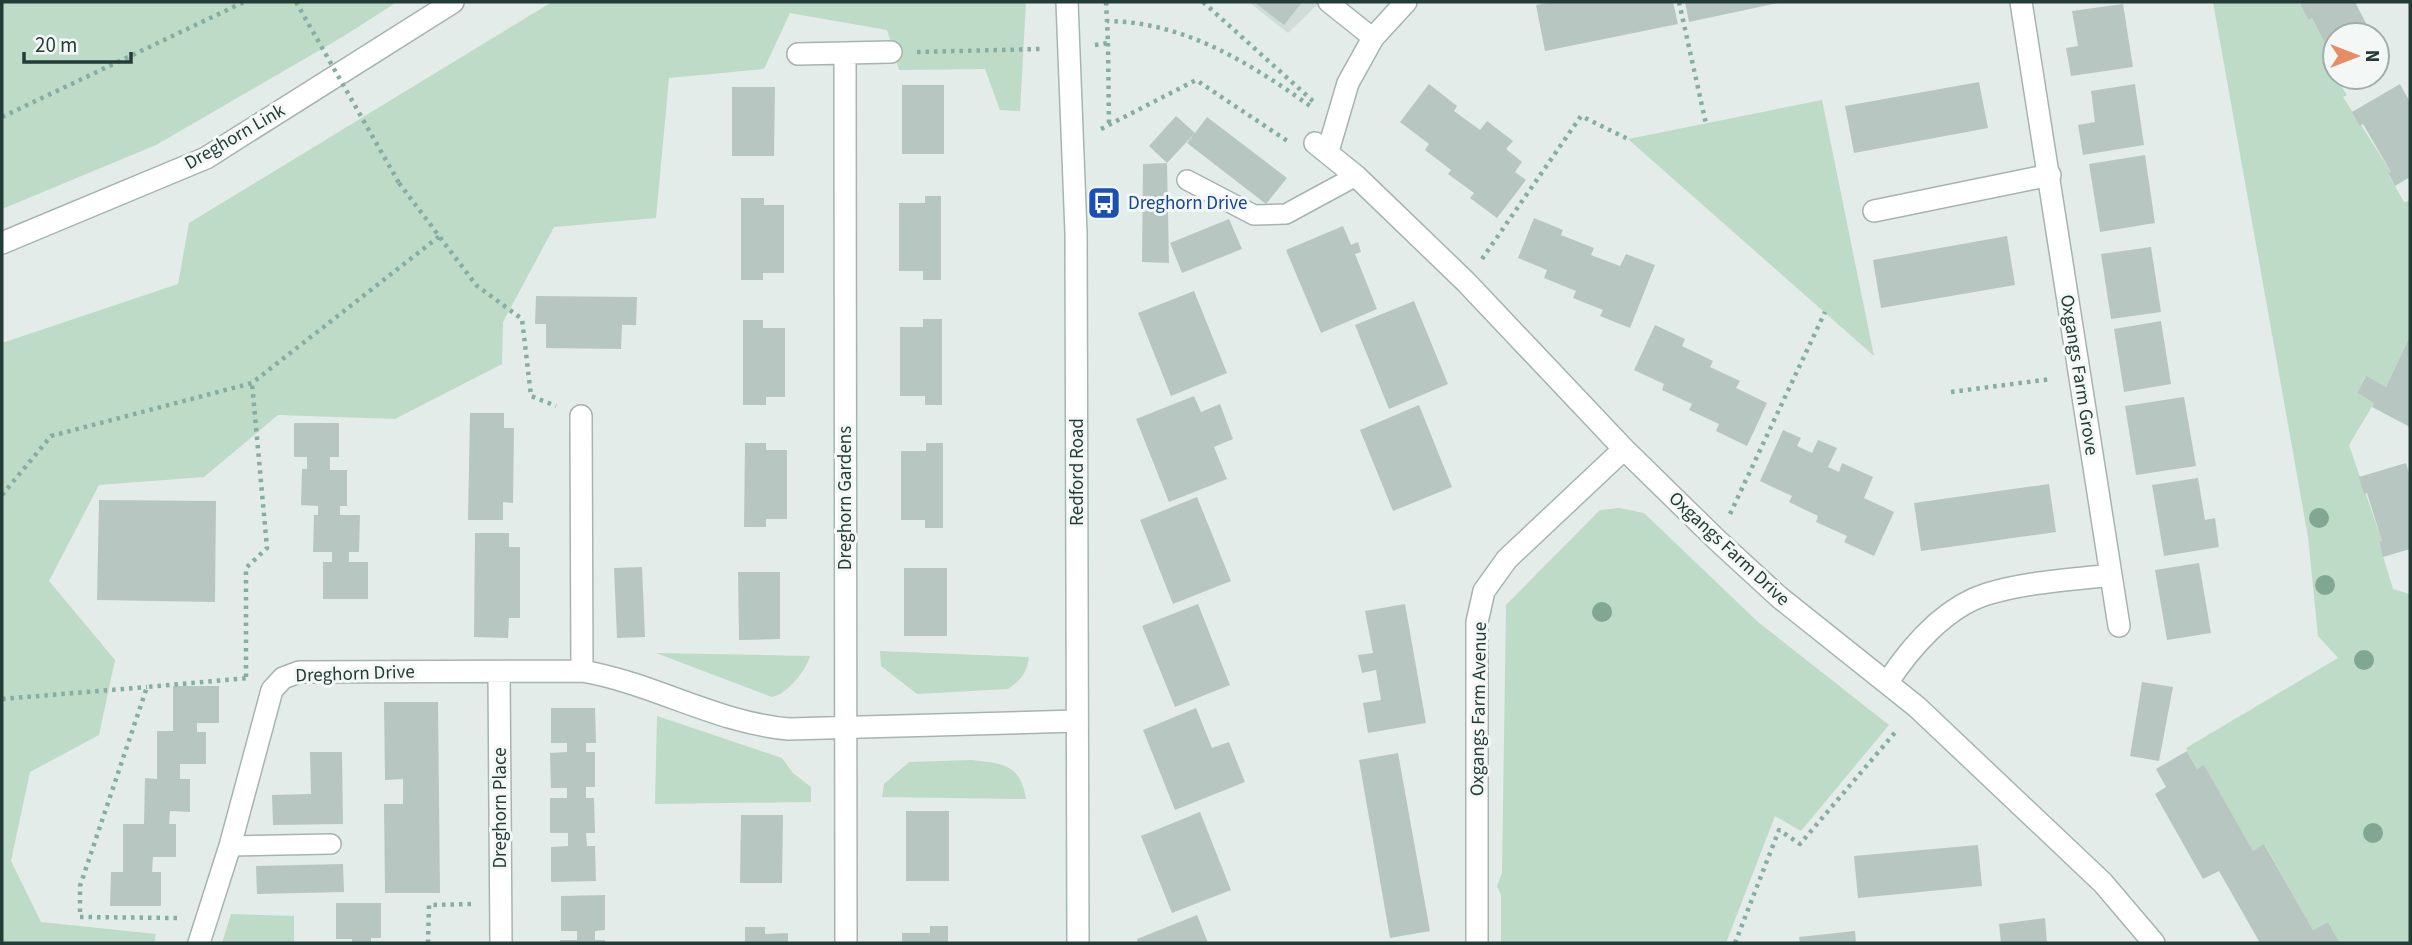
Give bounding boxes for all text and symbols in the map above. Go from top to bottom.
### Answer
scale bar [24,21,131,65]
north arrow [2321,21,2391,91]
text: 20 m [35,30,77,60]
text: N [2358,50,2385,62]
street label: Dreghorn Link [180,97,291,177]
bus stop icon: Dreghorn Drive [1085,184,1123,222]
place label: Dreghorn Drive [1128,190,1248,217]
street label: Oxgangs Farm Grove [2053,293,2105,457]
street label: Redford Road [1064,418,1091,526]
street label: Dreghorn Gardens [832,426,859,570]
street label: Oxgangs Farm Drive [1662,486,1796,612]
street label: Oxgangs Farm Avenue [1464,622,1494,796]
street label: Dreghorn Drive [295,658,415,690]
street label: Dreghorn Place [487,747,514,869]

